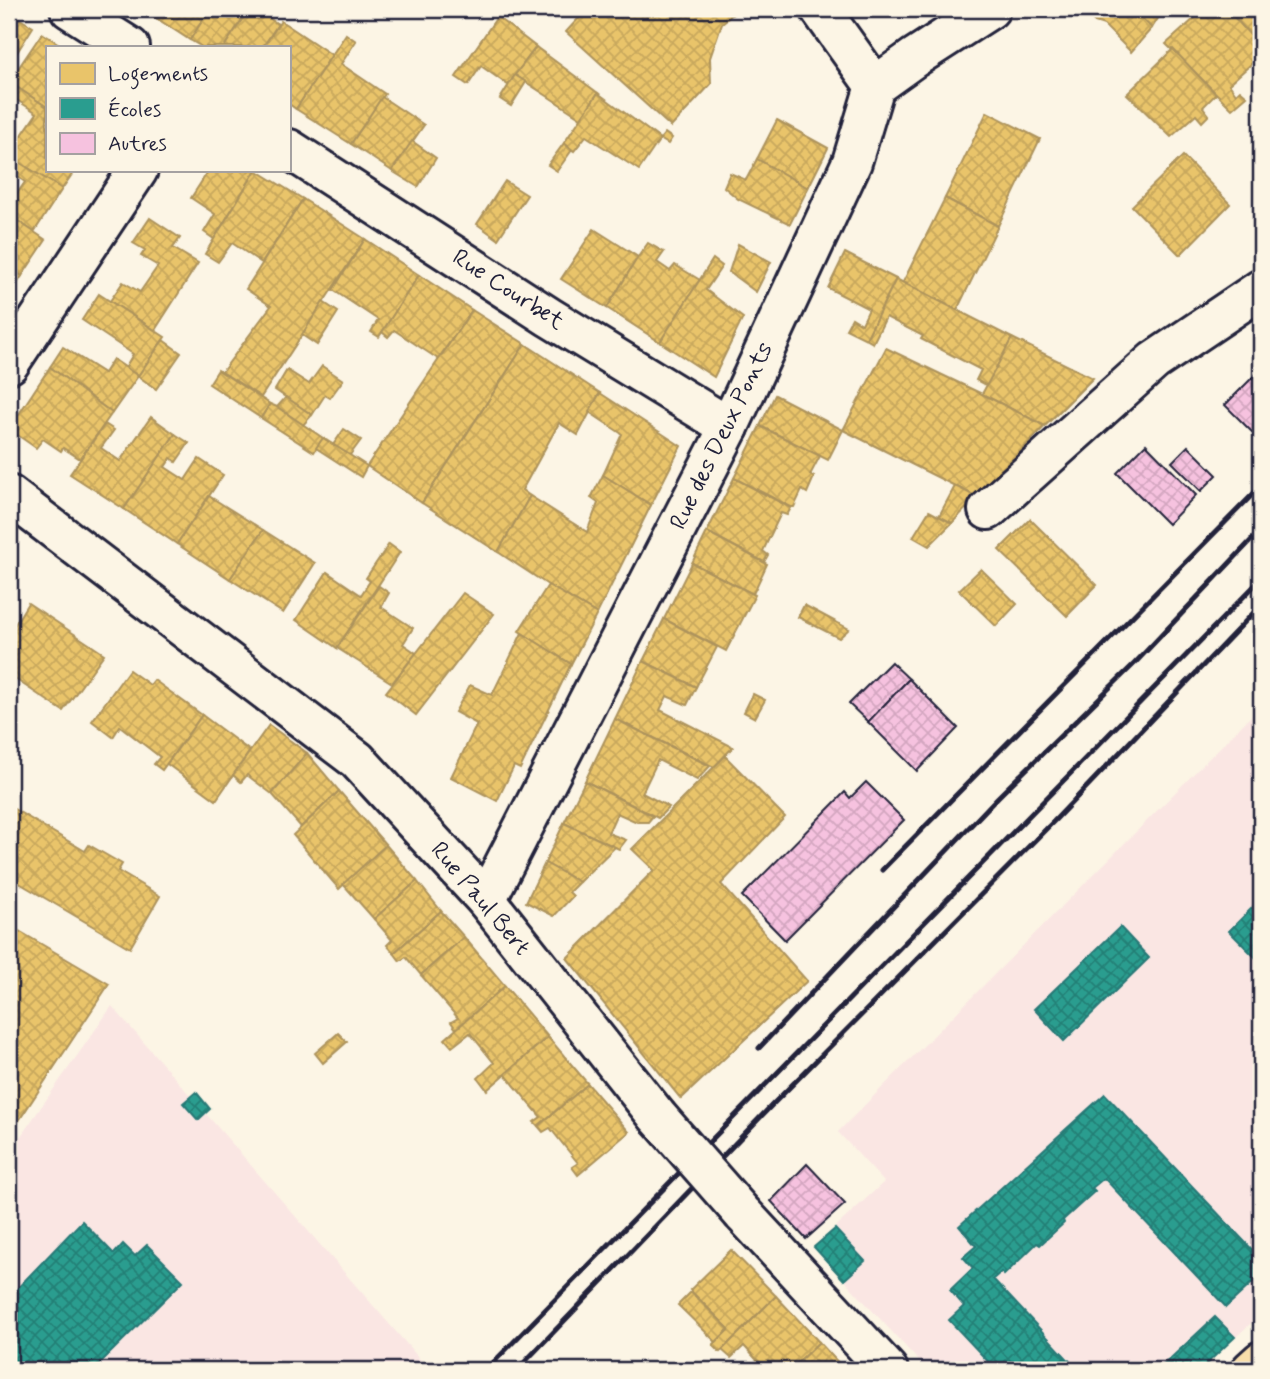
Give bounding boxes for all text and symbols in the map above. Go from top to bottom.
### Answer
legend [46,46,290,172]
text: Logements [108,60,208,90]
text: Écoles [108,96,161,124]
text: Autres [108,130,167,158]
street label: Rue Courbet [446,242,570,338]
street label: Rue des Deux Ponts [663,337,781,535]
street label: Rue Paul Bert [423,835,537,963]

